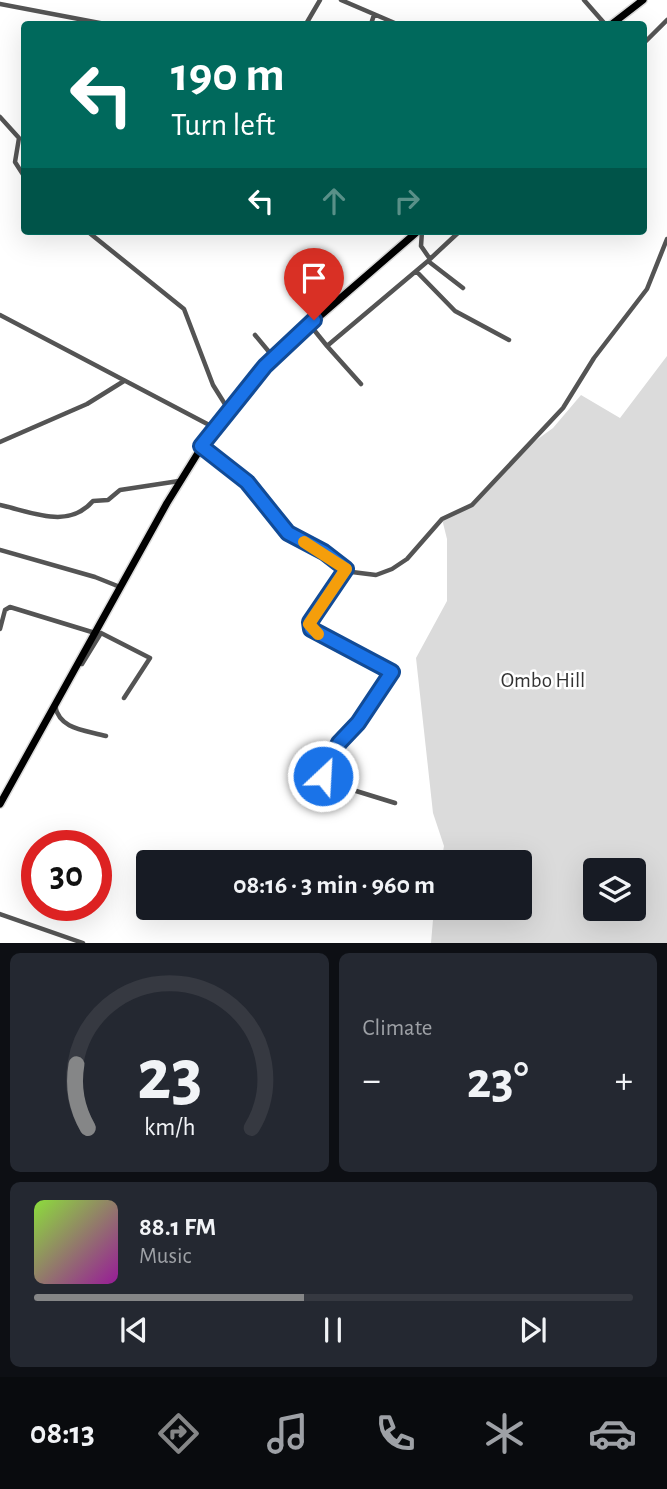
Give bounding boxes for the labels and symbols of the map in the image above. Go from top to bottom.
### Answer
pin [284,248,344,320]
park label: Ombo Hill [501,670,585,691]
position arrow [286,739,360,813]
speed limit sign: 30 [21,830,112,921]

